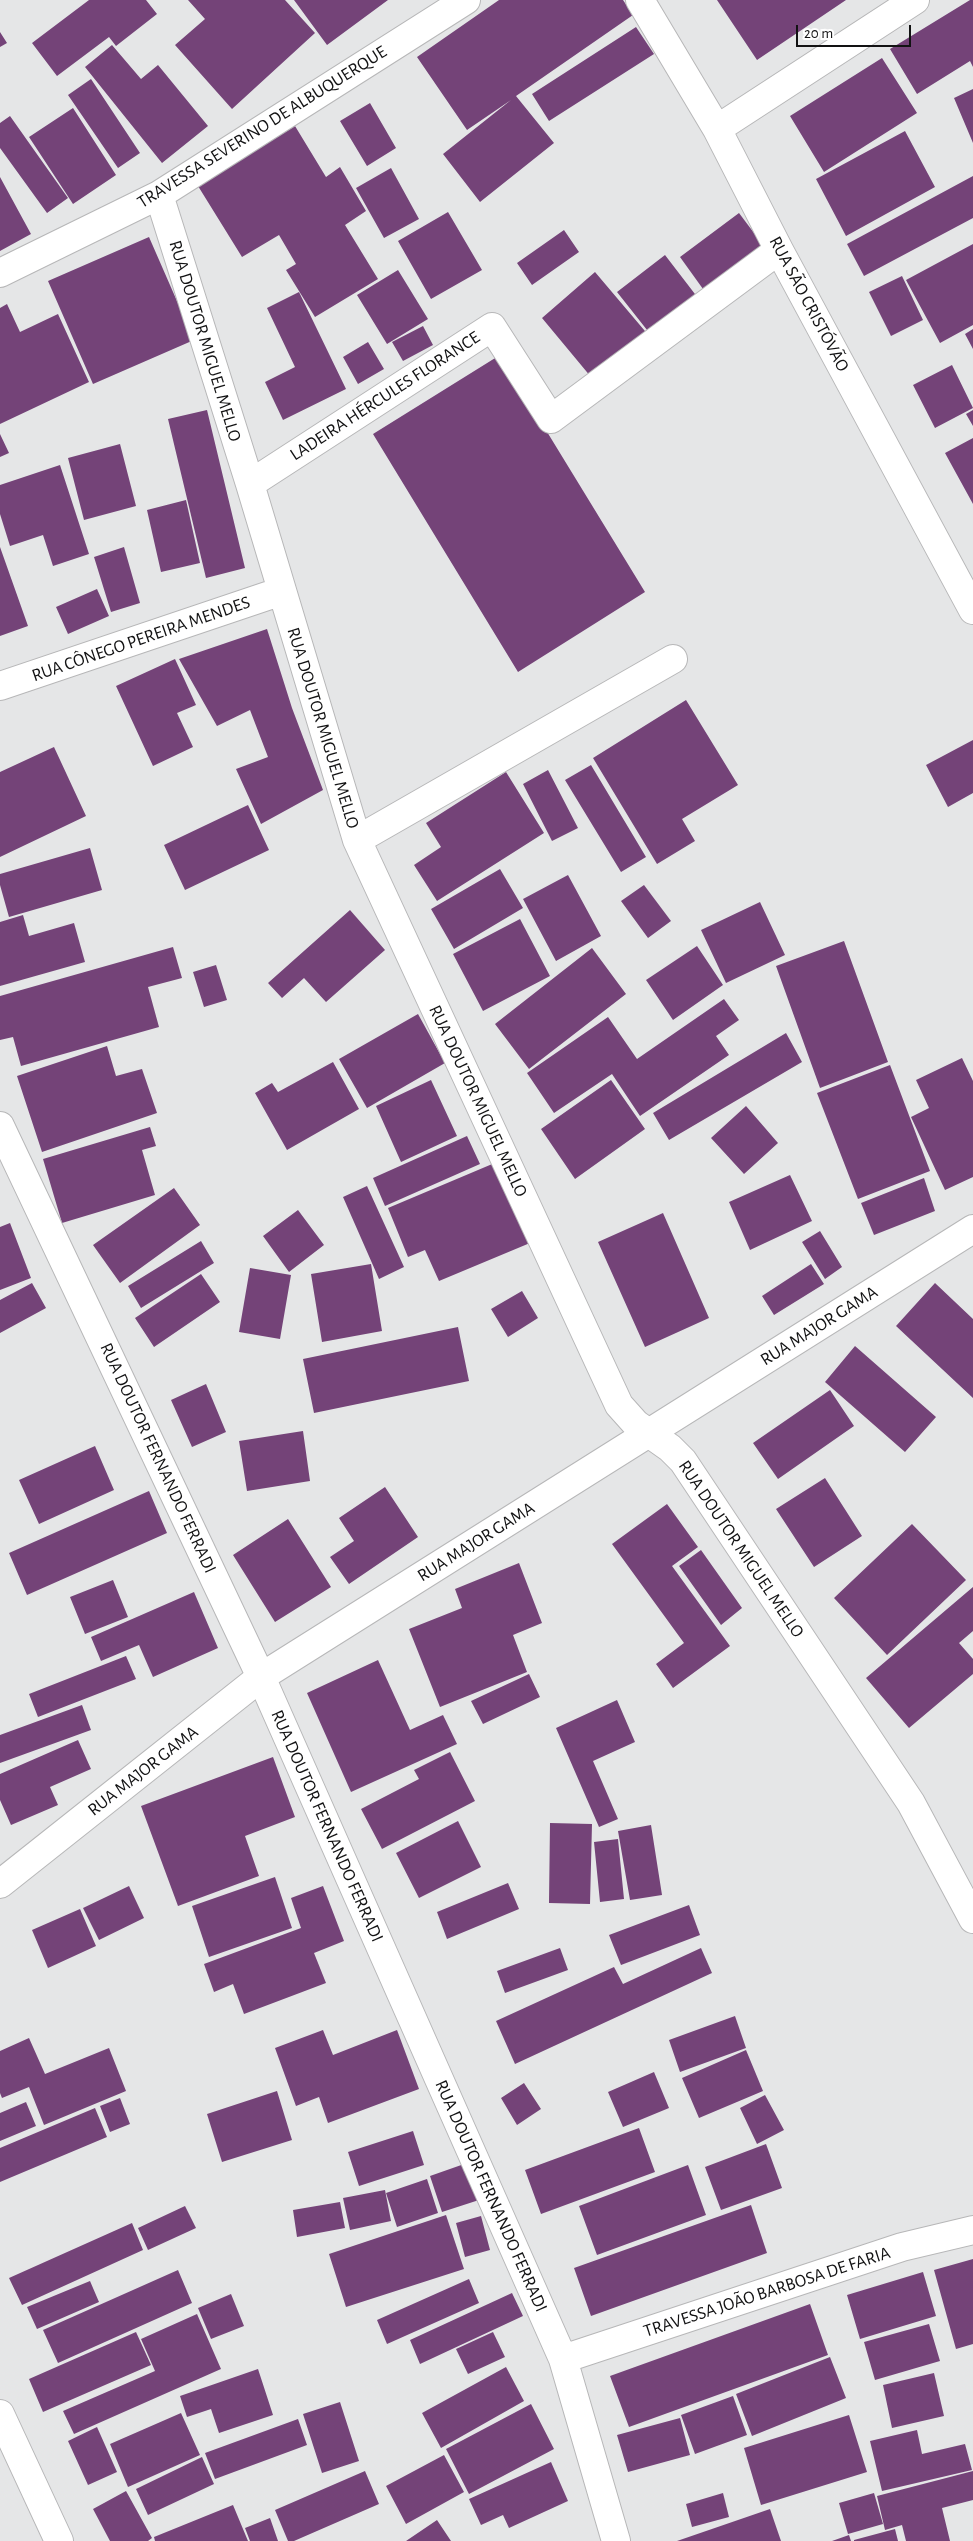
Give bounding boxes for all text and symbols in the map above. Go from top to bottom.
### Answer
scale bar [798,15,913,47]
text: 20 m [804,26,833,41]
street label: TRAVESSA SEVERINO DE ALBUQUERQUE [133,41,391,213]
street label: RUA SÃO CRISTÓVÃO [764,233,854,375]
street label: RUA DOUTOR MIGUEL MELLO [164,238,246,444]
street label: LADEIRA HÉRCULES FLORANCE [286,326,484,466]
street label: RUA CÔNEGO PEREIRA MENDES [29,591,253,687]
street label: RUA DOUTOR MIGUEL MELLO [282,625,364,831]
street label: RUA DOUTOR MIGUEL MELLO [424,1002,532,1200]
street label: RUA MAJOR GAMA [756,1281,882,1371]
street label: RUA DOUTOR FERNANDO FERRADI [95,1339,221,1577]
street label: RUA DOUTOR MIGUEL MELLO [674,1456,808,1642]
street label: RUA MAJOR GAMA [413,1497,539,1587]
street label: RUA DOUTOR FERNANDO FERRADI [266,1707,388,1945]
street label: RUA MAJOR GAMA [84,1721,202,1821]
street label: RUA DOUTOR FERNANDO FERRADI [430,2077,552,2315]
street label: TRAVESSA JOÃO BARBOSA DE FARIA [641,2242,893,2342]

